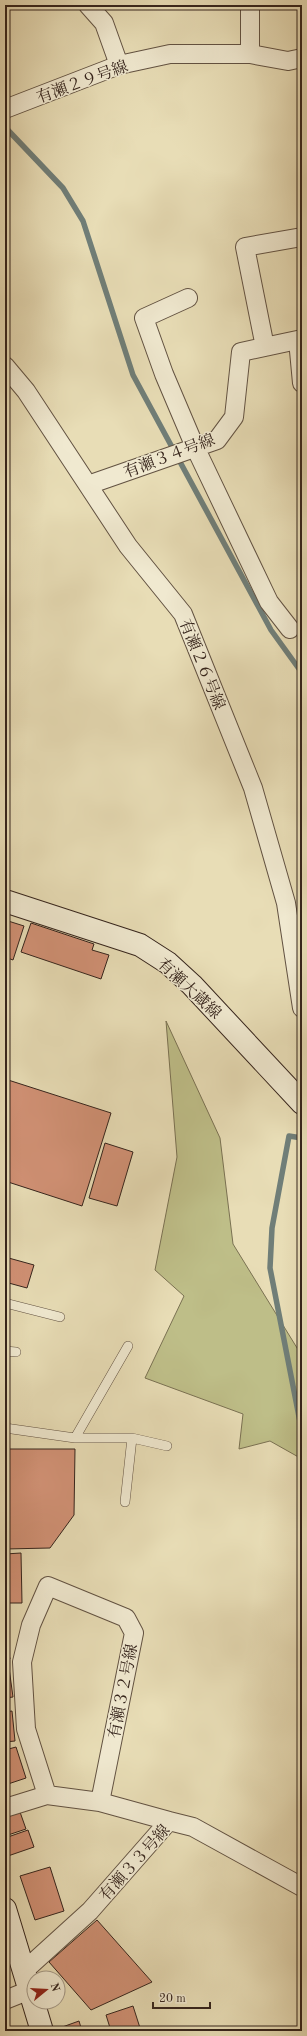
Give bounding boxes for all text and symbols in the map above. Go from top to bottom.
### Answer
street label: 有瀬２９号線 [34,57,131,107]
street label: 有瀬３４号線 [121,430,217,482]
street label: 有瀬２６号線 [176,616,228,712]
street label: 有瀬大蔵線 [154,955,225,1023]
street label: 有瀬３２号線 [105,1642,141,1740]
street label: 有瀬３３号線 [96,1821,174,1904]
north arrow [26,1970,66,2010]
text: N [48,1982,61,1994]
scale bar [153,1984,210,2010]
text: 20 m [159,1993,186,2005]

